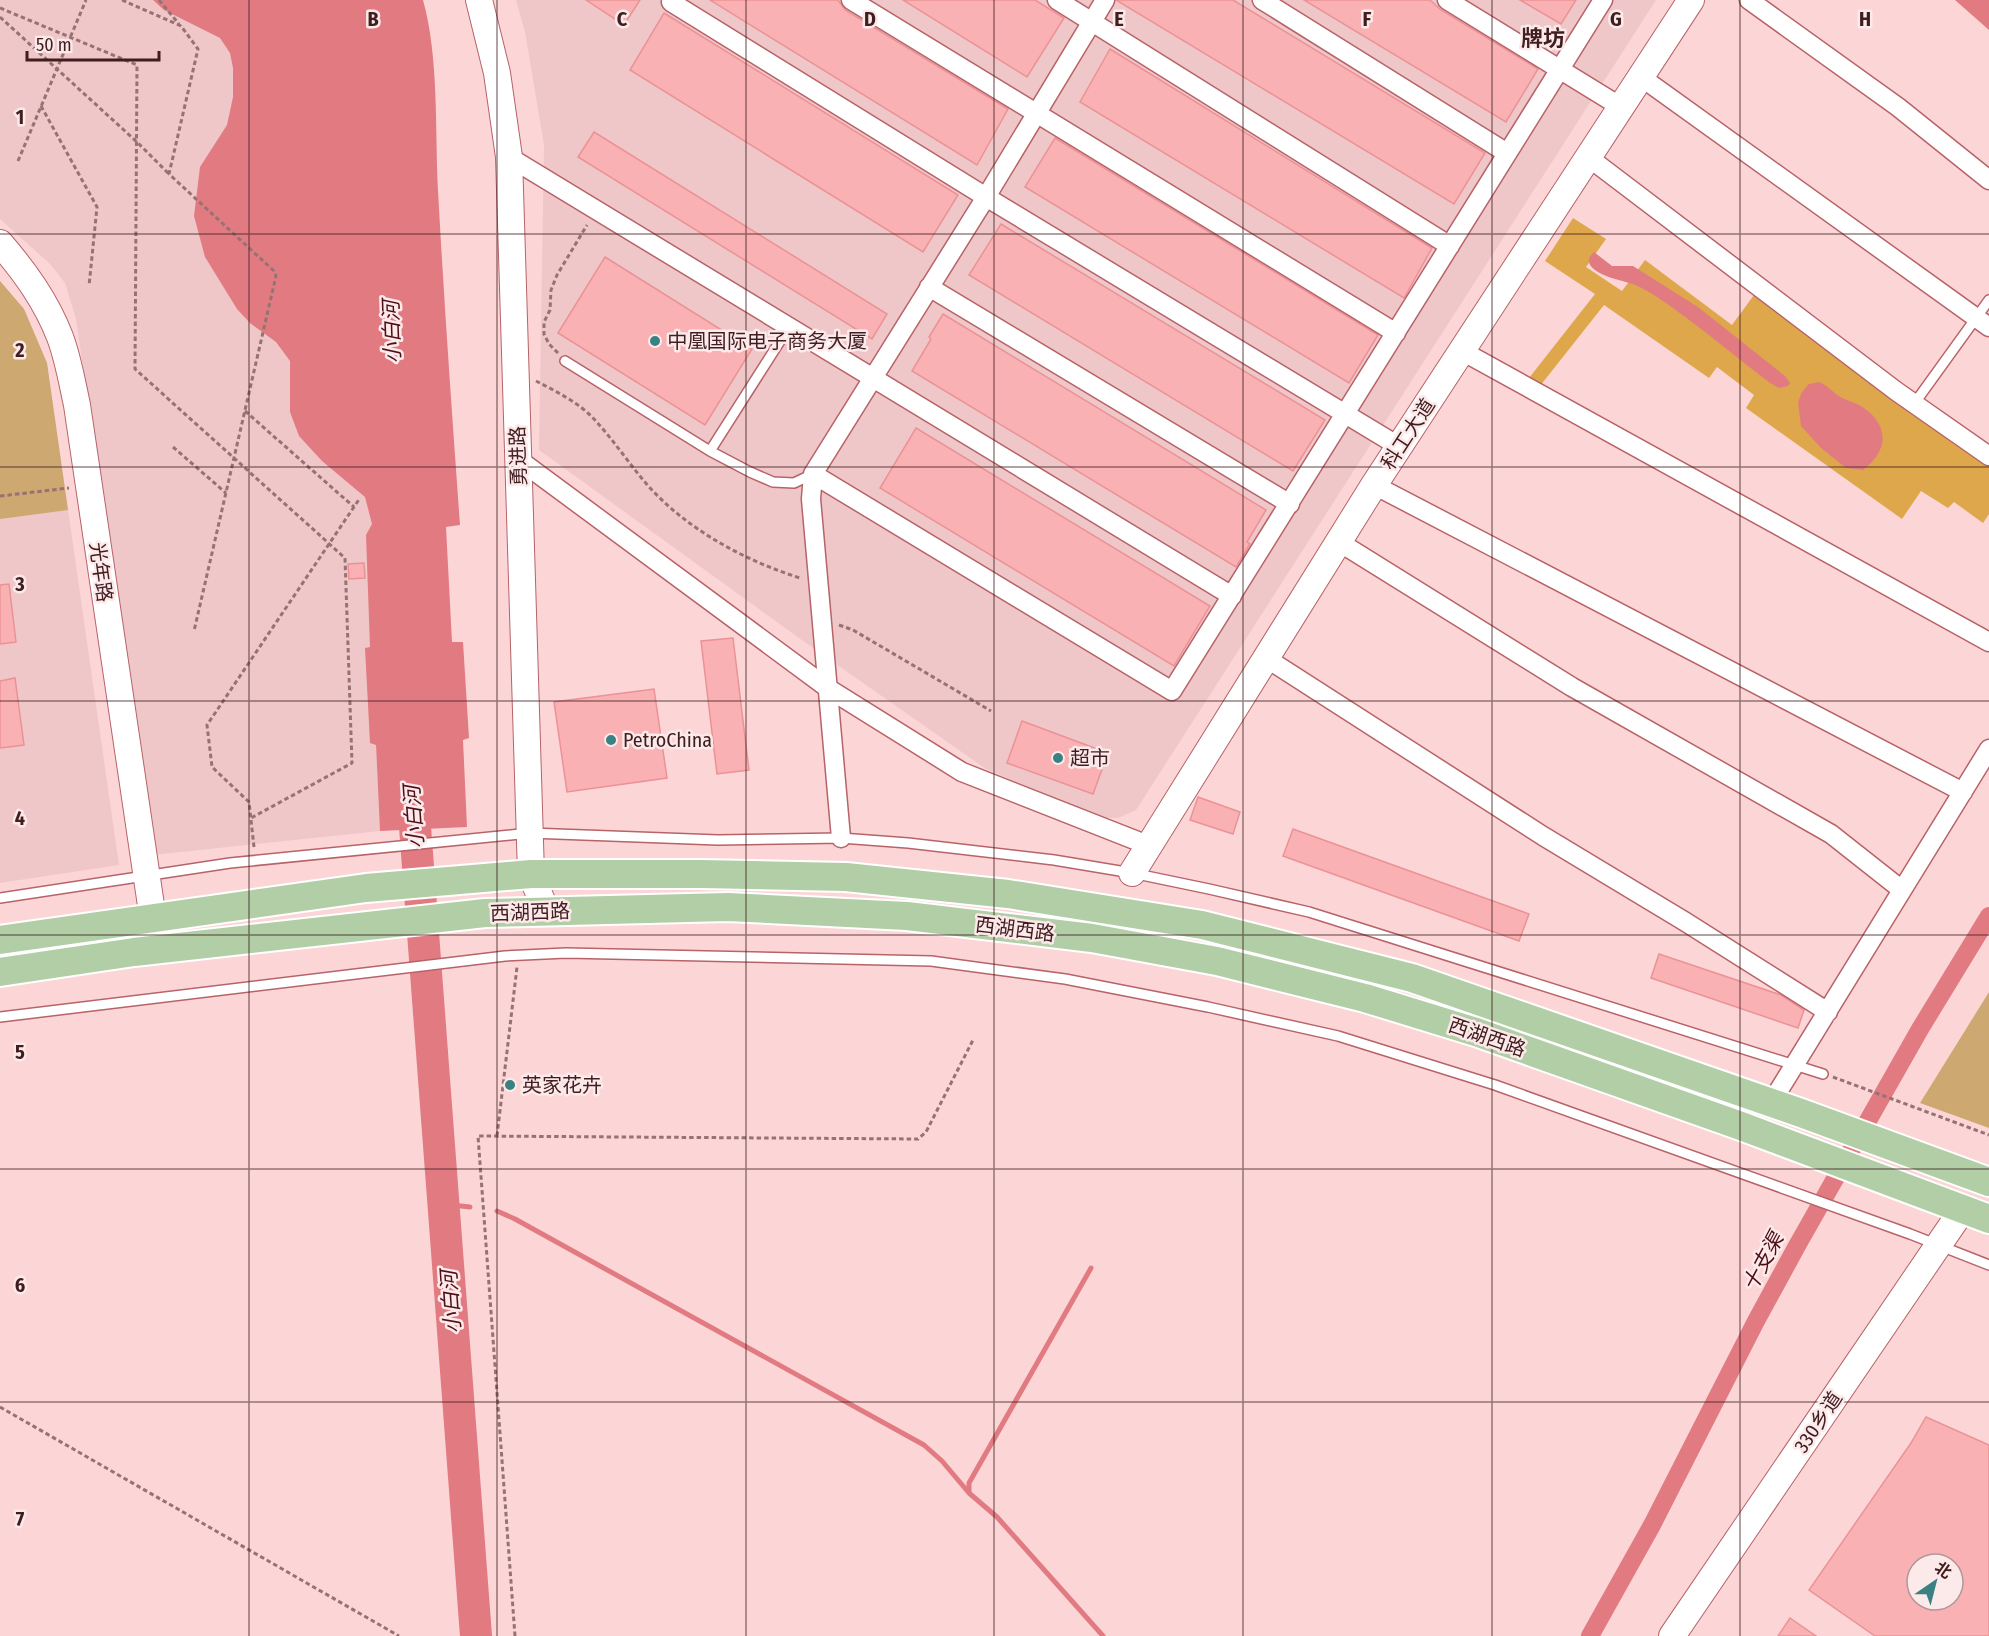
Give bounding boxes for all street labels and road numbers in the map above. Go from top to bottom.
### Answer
street label: 科工大道 [1376,394,1440,474]
street label: 勇进路 [505,426,531,486]
street label: 光年路 [85,541,117,603]
street label: 西湖西路 [490,899,570,925]
street label: 西湖西路 [974,912,1056,946]
street label: 西湖西路 [1445,1013,1529,1061]
street label: 330乡道 [1789,1387,1847,1457]

